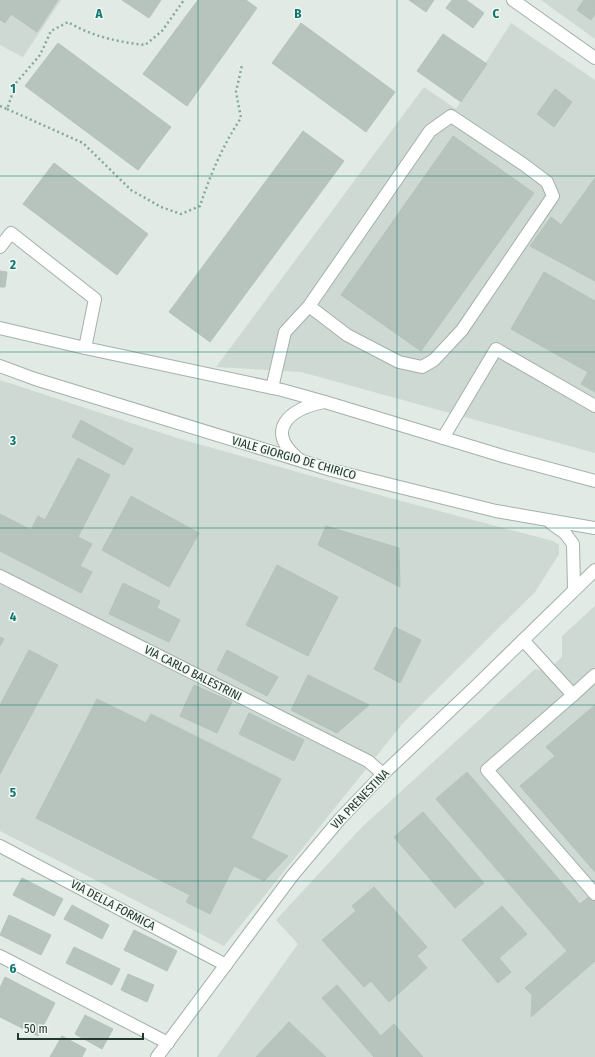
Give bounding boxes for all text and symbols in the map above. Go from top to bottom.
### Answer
text: A [94,6,103,21]
text: B [294,6,302,21]
text: C [493,6,500,21]
text: 1 [10,81,16,96]
text: 2 [9,257,16,272]
text: 3 [9,433,16,448]
street label: VIALE GIORGIO DE CHIRICO [230,434,358,482]
text: 4 [10,609,17,624]
street label: VIA CARLO BALESTRINI [142,642,244,704]
street label: VIA PRENESTINA [328,766,392,832]
text: 5 [10,785,16,800]
street label: VIA DELLA FORMICA [68,877,158,934]
text: 6 [10,961,17,976]
scale bar [18,1015,143,1041]
text: 50 m [24,1022,48,1036]

